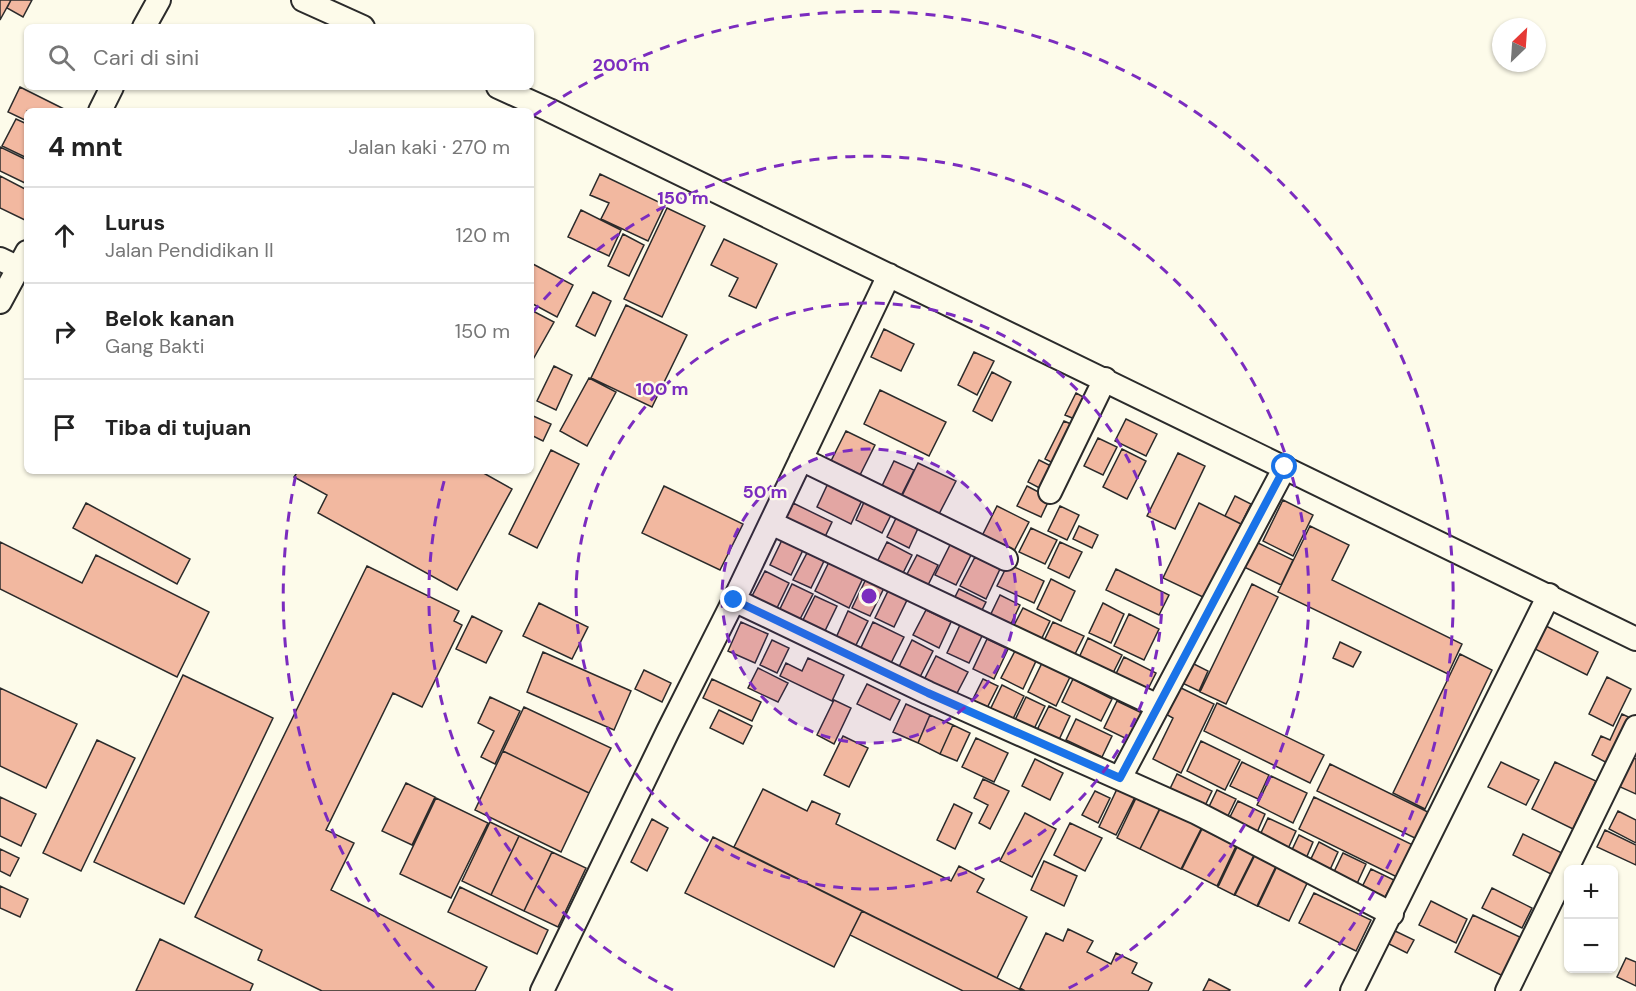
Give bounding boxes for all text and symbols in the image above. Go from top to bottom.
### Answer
north arrow [1492,18,1546,72]
search box [24,24,534,90]
icon: search [45,41,78,74]
text: Cari di sini [93,43,199,72]
text: 200 m [593,53,649,77]
text: 4 mnt [48,130,123,164]
text: Jalan kaki · 270 m [348,134,510,160]
text: 150 m [657,186,709,210]
text: Lurus [105,208,165,237]
icon: ahead [48,219,81,252]
text: 120 m [456,222,510,248]
text: Jalan Pendidikan II [105,237,274,263]
text: Belok kanan [105,304,235,333]
icon: right [48,315,81,348]
text: 150 m [455,318,510,344]
text: Gang Bakti [105,333,205,359]
text: 100 m [635,377,689,401]
icon: arrive [48,411,81,444]
text: Tiba di tujuan [105,413,251,442]
route start [1271,453,1297,479]
text: 50 m [742,480,788,504]
route end [720,586,746,612]
centre of rings [859,586,879,606]
map controls [1564,865,1618,973]
button: + [1564,865,1618,919]
button: − [1564,919,1618,973]

